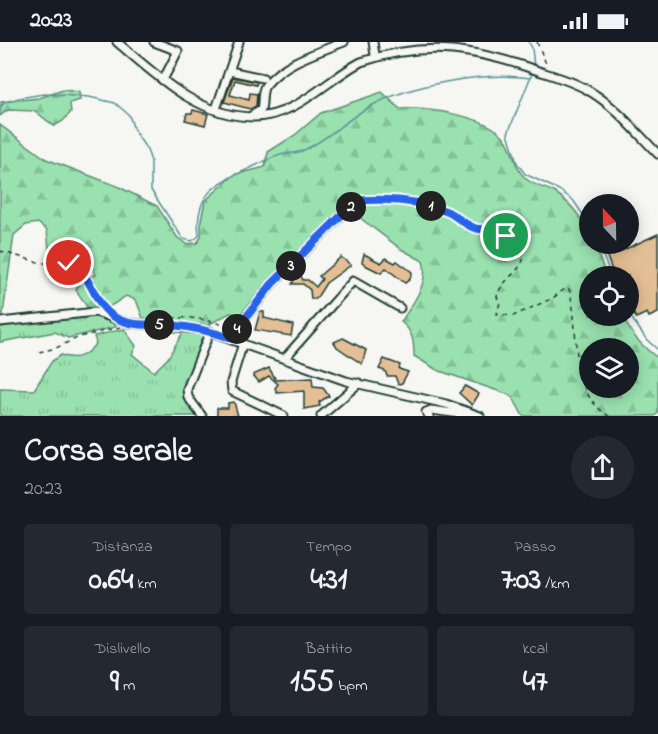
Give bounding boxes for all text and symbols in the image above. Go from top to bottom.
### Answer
text: 20:23 [30,5,72,37]
pin: 1 [416,191,446,221]
pin: 2 [336,192,366,222]
text: 1 [428,194,434,218]
north arrow [579,194,639,254]
map controls [579,194,639,398]
text: 2 [347,195,355,219]
pin [480,210,531,261]
icon: arrive [489,219,522,252]
pin [43,237,94,288]
icon: check [52,246,85,279]
pin: 3 [276,251,306,281]
text: 3 [288,254,294,278]
button: locate [579,266,639,326]
pin: 5 [144,310,174,340]
text: 5 [154,313,164,337]
pin: 4 [222,314,252,344]
text: 4 [234,317,240,341]
button: layers [579,338,639,398]
text: Corsa serale [24,428,192,476]
button: share [571,436,634,499]
text: 20:23 [24,475,62,504]
text: Distanza [93,535,153,559]
text: Tempo [306,535,352,559]
text: Passo [515,535,556,559]
text: 0.64 [89,559,133,603]
text: 4:31 [311,559,347,603]
text: 7:03 [501,559,541,603]
text: km [133,572,157,596]
text: /km [541,572,570,596]
text: Dislivello [95,637,151,661]
text: Battito [306,637,352,661]
text: kcal [523,637,548,661]
text: 9 [110,661,119,705]
text: 155 [290,661,334,705]
text: 47 [523,661,548,705]
text: m [119,674,135,698]
text: bpm [334,674,368,698]

